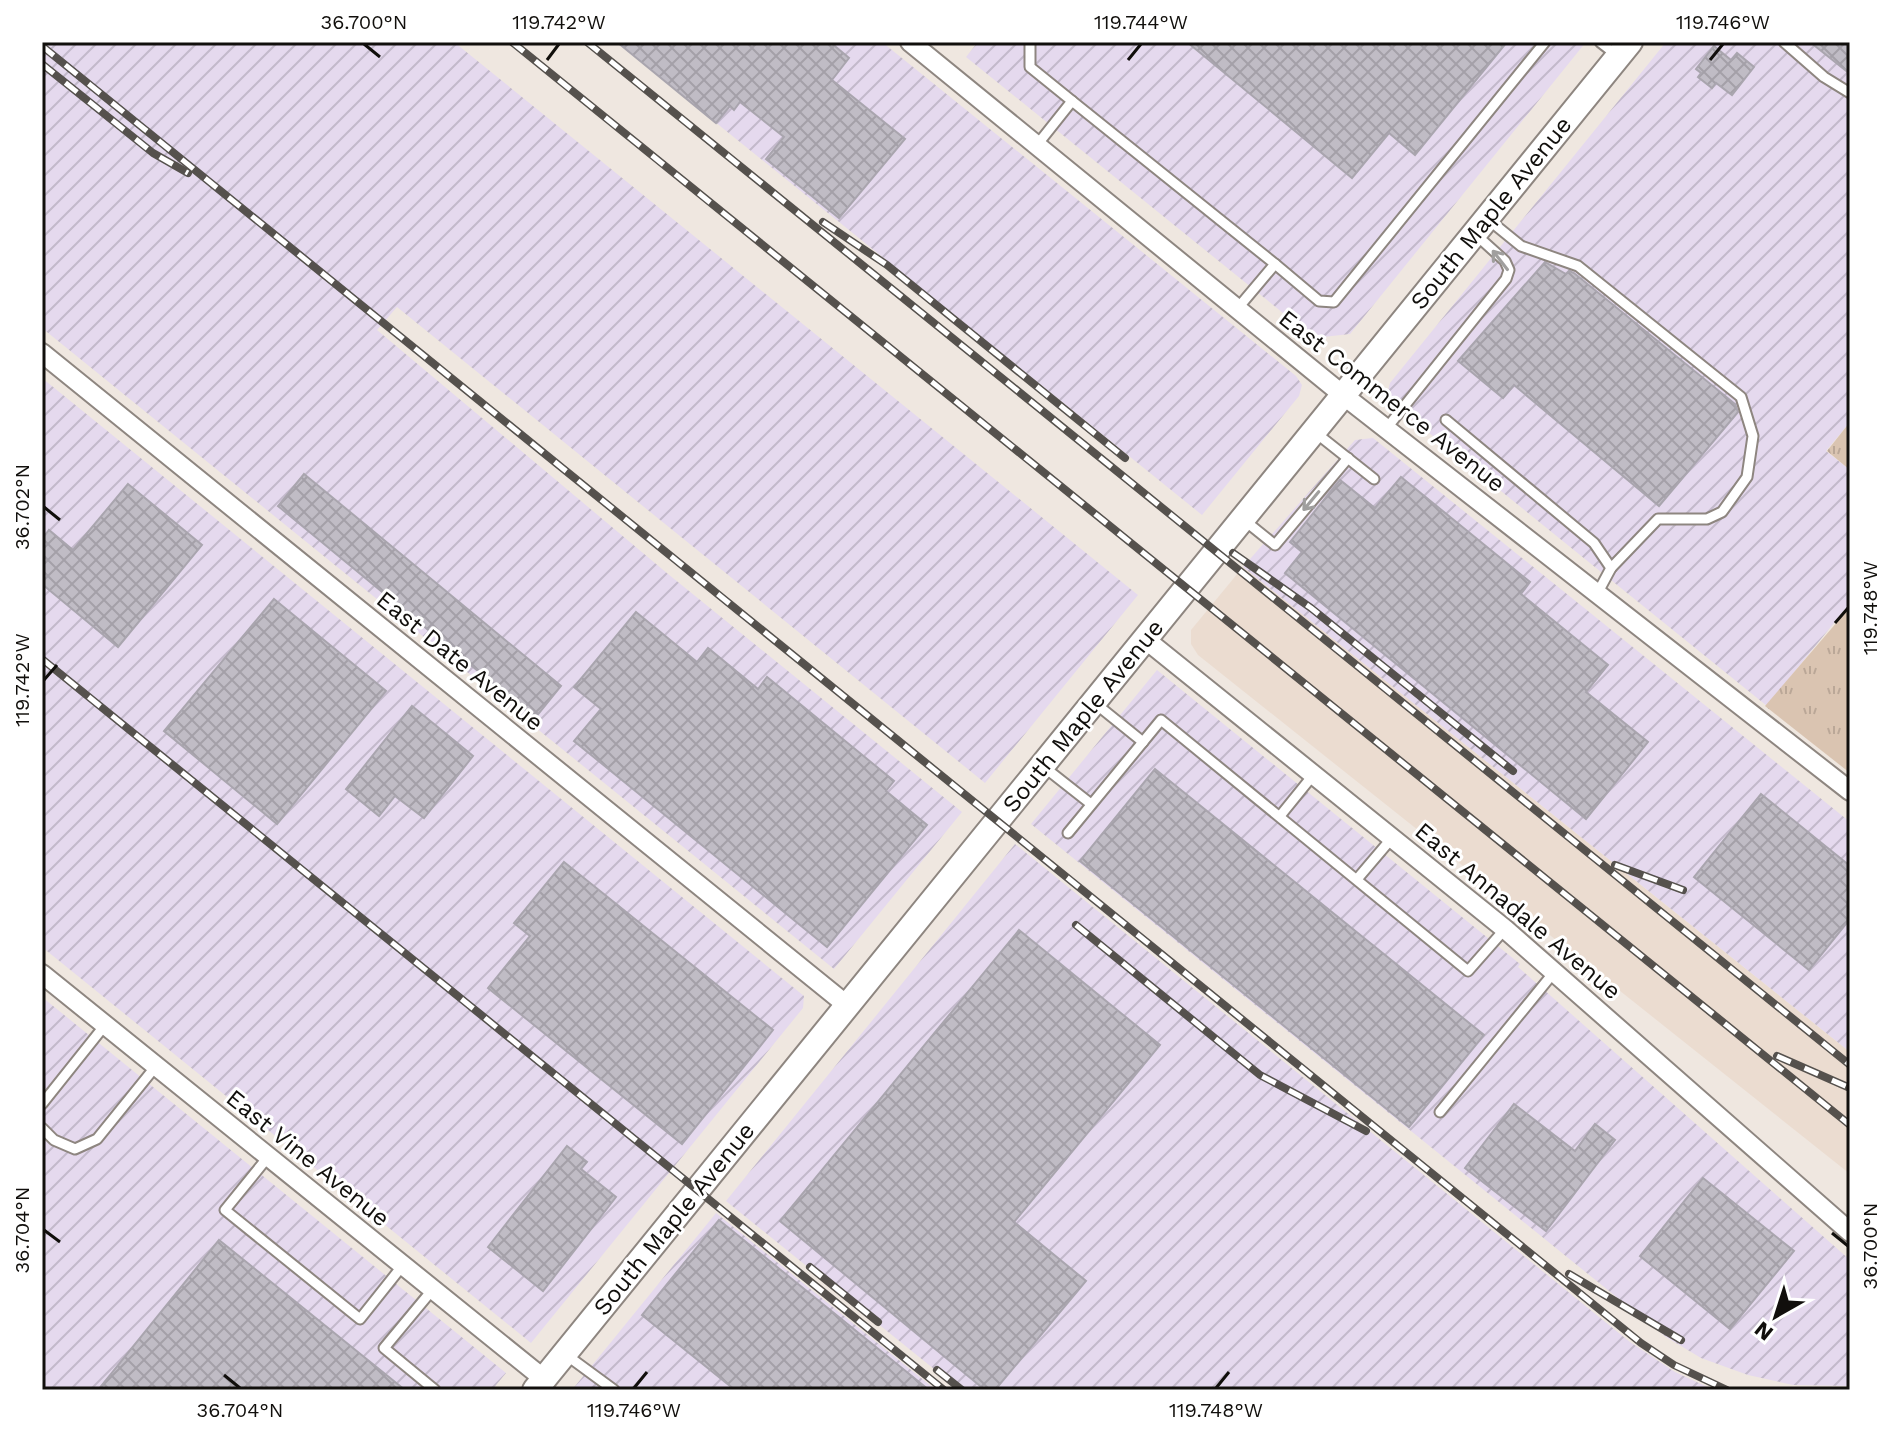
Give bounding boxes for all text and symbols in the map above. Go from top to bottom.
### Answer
text: 36.700°N [321,10,407,34]
text: 119.742°W [512,10,606,34]
text: 119.744°W [1094,10,1188,34]
text: 119.746°W [1676,10,1770,34]
street label: South Maple Avenue [1405,111,1577,315]
one-way arrow [1492,250,1509,271]
street label: East Commerce Avenue [1273,304,1511,498]
text: 36.702°N [10,464,34,550]
one-way arrow [1303,491,1321,512]
text: 119.748°W [1858,561,1882,655]
street label: East Date Avenue [371,585,549,737]
street label: South Maple Avenue [997,614,1169,818]
text: 119.742°W [10,633,34,727]
street label: East Annadale Avenue [1409,817,1627,1005]
street label: East Vine Avenue [221,1084,395,1232]
street label: South Maple Avenue [588,1117,760,1321]
text: 36.704°N [10,1187,34,1273]
text: 36.700°N [1858,1203,1882,1289]
north arrow [1736,1276,1816,1356]
text: N [1750,1316,1778,1346]
text: 36.704°N [197,1398,283,1422]
text: 119.746°W [587,1398,681,1422]
text: 119.748°W [1169,1398,1263,1422]

